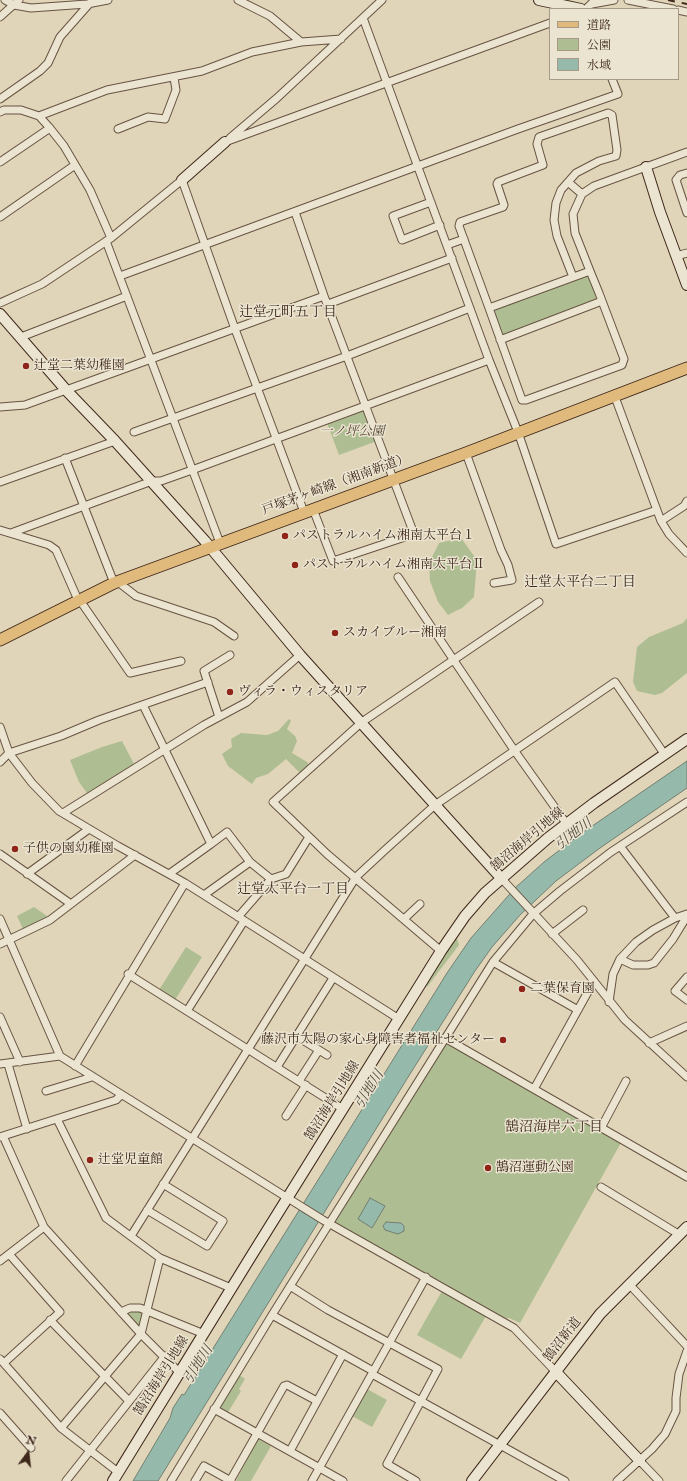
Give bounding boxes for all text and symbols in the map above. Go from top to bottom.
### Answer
legend [549,8,679,80]
text: 道路 [587,18,611,33]
text: 公園 [587,38,611,53]
text: 水域 [587,58,611,73]
district label: 辻堂元町五丁目 [239,305,337,321]
place label: 辻堂二葉幼稚園 [34,358,125,374]
marker: 辻堂二葉幼稚園 [21,361,31,371]
park label: 一ノ坪公園 [320,424,384,440]
street label: 戸塚茅ヶ崎線（湘南新道） [260,451,412,519]
place label: パストラルハイム湘南太平台１ [293,528,475,544]
marker: パストラルハイム湘南太平台１ [280,531,290,541]
place label: パストラルハイム湘南太平台Ⅱ [303,557,485,573]
marker: パストラルハイム湘南太平台Ⅱ [290,560,300,570]
district label: 辻堂太平台二丁目 [524,575,636,591]
place label: スカイブルー湘南 [343,625,447,641]
marker: スカイブルー湘南 [330,628,340,638]
place label: ヴィラ・ウィスタリア [238,684,368,700]
marker: ヴィラ・ウィスタリア [225,687,235,697]
street label: 鵠沼海岸引地線 [488,805,568,875]
water label: 引地川 [552,816,596,854]
place label: 子供の園幼稚園 [23,841,114,857]
marker: 子供の園幼稚園 [10,844,20,854]
district label: 辻堂太平台一丁目 [237,882,349,898]
place label: 二葉保育園 [530,981,595,997]
marker: 二葉保育園 [517,984,527,994]
place label: 藤沢市太陽の家心身障害者福祉センター [261,1032,495,1048]
marker: 藤沢市太陽の家心身障害者福祉センター [498,1035,508,1045]
street label: 鵠沼海岸引地線 [302,1058,364,1144]
water label: 引地川 [352,1068,388,1112]
district label: 鵠沼海岸六丁目 [505,1120,603,1136]
place label: 辻堂児童館 [98,1152,163,1168]
marker: 辻堂児童館 [85,1155,95,1165]
place label: 鵠沼運動公園 [496,1160,574,1176]
marker: 鵠沼運動公園 [483,1163,493,1173]
street label: 鵠沼新道 [541,1315,585,1365]
street label: 鵠沼海岸引地線 [131,1333,193,1419]
water label: 引地川 [181,1343,217,1387]
north arrow [8,1433,48,1473]
text: N [25,1433,38,1448]

